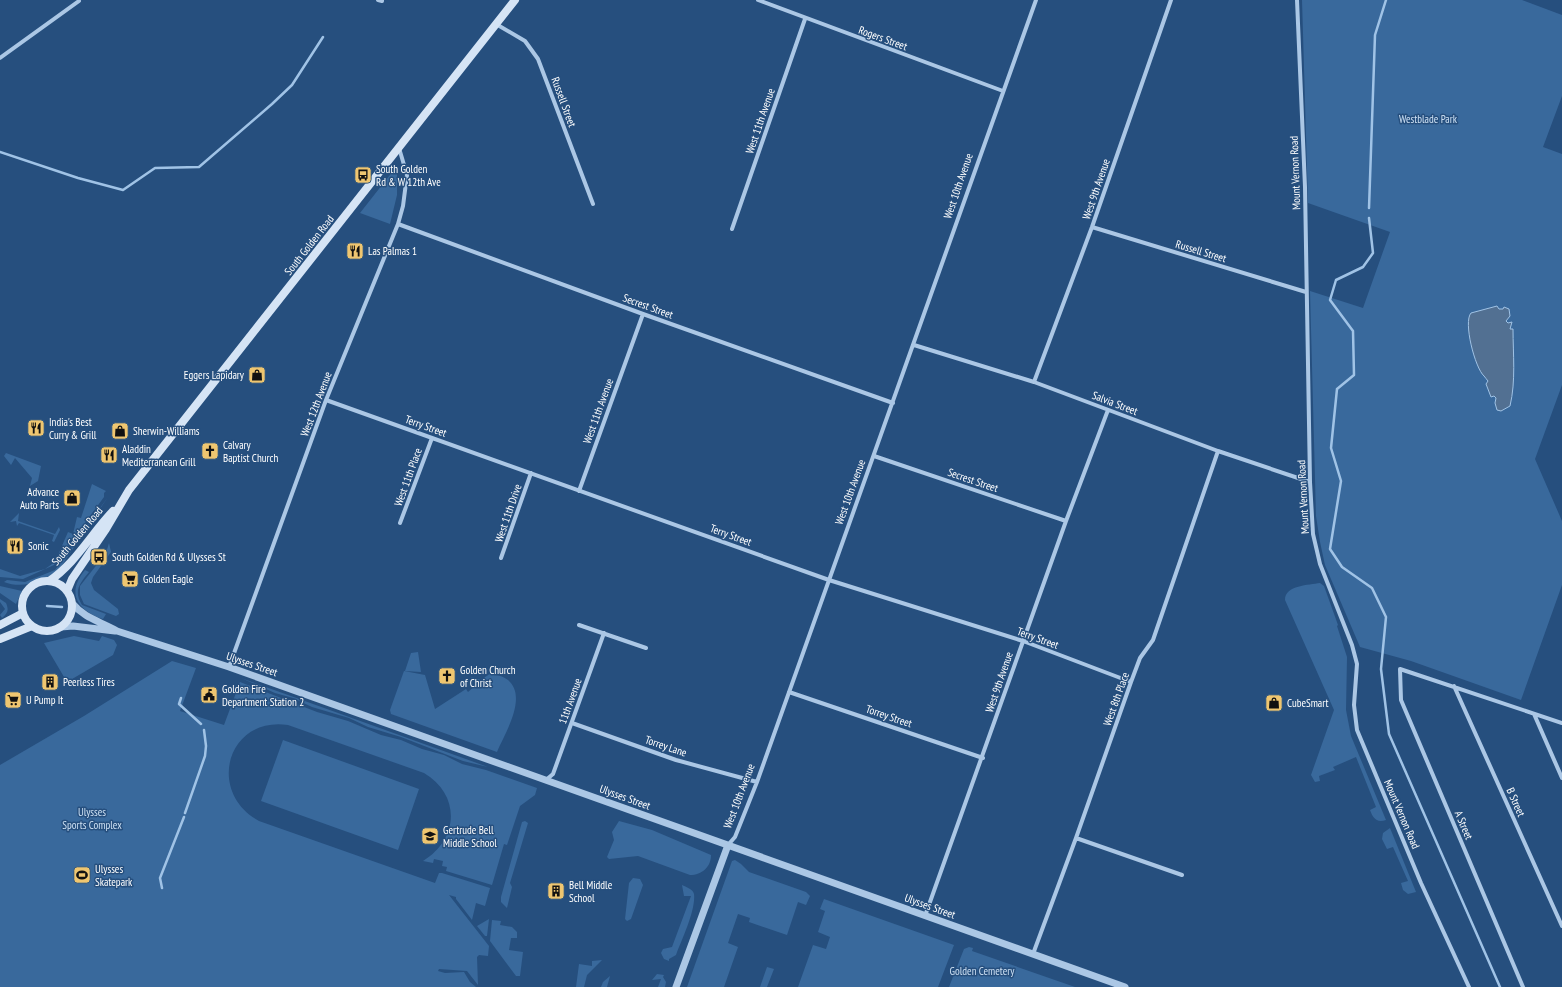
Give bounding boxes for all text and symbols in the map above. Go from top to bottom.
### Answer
street label: Rogers Street [857,23,909,53]
street label: Russell Street [548,75,580,129]
street label: West 11th Avenue [742,86,778,156]
park label: Westblade Park [1399,112,1458,126]
street label: Mount Vernon Road [1287,136,1303,210]
street label: West 10th Avenue [940,151,976,221]
street label: West 9th Avenue [1079,156,1113,221]
place label: South Golden Rd & W 12th Ave [376,162,441,189]
bus stop icon: South Golden Rd & W 12th Ave [353,165,373,185]
street label: South Golden Road [281,212,337,278]
street label: Russell Street [1174,237,1228,265]
restaurant icon: Las Palmas 1 [345,241,365,261]
place label: Las Palmas 1 [368,244,417,258]
street label: Secrest Street [621,290,675,322]
shop icon: Eggers Lapidary [247,365,267,385]
place label: Eggers Lapidary [184,368,245,382]
street label: West 12th Avenue [297,369,335,438]
street label: West 11th Avenue [580,376,616,445]
street label: Salvia Street [1090,388,1140,418]
street label: Terry Street [403,412,449,440]
place label: India's Best Curry & Grill [49,415,97,442]
restaurant icon: India's Best Curry & Grill [26,418,46,438]
shop icon: Sherwin-Williams [110,421,130,441]
place label: Sherwin-Williams [133,424,200,438]
place label: Calvary Baptist Church [223,438,278,465]
church icon: Calvary Baptist Church [200,441,220,461]
place label: Aladdin Mediterranean Grill [122,442,196,469]
restaurant icon: Aladdin Mediterranean Grill [99,445,119,465]
street label: West 11th Place [391,446,425,508]
street label: West 10th Avenue [832,457,868,526]
street label: Mount Vernon Road [1294,459,1312,534]
street label: Secrest Street [946,465,1000,495]
street label: West 11th Drive [491,482,525,544]
place label: Advance Auto Parts [20,485,59,512]
shop icon: Advance Auto Parts [62,488,82,508]
street label: South Golden Road [48,504,106,568]
street label: Terry Street [708,521,754,549]
restaurant icon: Sonic [5,536,25,556]
place label: Sonic [28,539,49,553]
bus stop icon: South Golden Rd & Ulysses St [89,547,109,567]
place label: South Golden Rd & Ulysses St [112,550,226,564]
supermarket icon: Golden Eagle [120,569,140,589]
place label: Golden Eagle [143,572,194,586]
street label: Terry Street [1015,624,1061,652]
street label: Ulysses Street [225,649,279,679]
street label: West 9th Avenue [982,649,1016,714]
place label: Golden Church of Christ [460,663,516,690]
church icon: Golden Church of Christ [437,666,457,686]
street label: West 8th Place [1100,670,1132,728]
building icon: Peerless Tires [40,672,60,692]
place label: Peerless Tires [63,675,115,689]
street label: 11th Avenue [555,676,585,726]
place label: Golden Fire Department Station 2 [222,682,304,709]
public building icon: Golden Fire Department Station 2 [199,685,219,705]
supermarket icon: U Pump It [3,690,23,710]
place label: U Pump It [26,693,63,707]
shop icon: CubeSmart [1264,693,1284,713]
place label: CubeSmart [1287,696,1329,710]
street label: Torrey Street [864,702,914,730]
street label: Torrey Lane [643,732,689,760]
street label: West 10th Avenue [720,761,758,830]
street label: Mount Vernon Road [1381,777,1423,851]
street label: Ulysses Street [598,781,652,813]
street label: B Street [1503,785,1529,819]
park label: Ulysses Sports Complex [62,805,122,832]
street label: A Street [1452,808,1476,842]
place label: Gertrude Bell Middle School [443,823,497,850]
school or university icon: Gertrude Bell Middle School [420,826,440,846]
place label: Ulysses Skatepark [95,862,133,889]
sports icon: Ulysses Skatepark [72,865,92,885]
place label: Bell Middle School [569,878,613,905]
building icon: Bell Middle School [546,881,566,901]
street label: Ulysses Street [903,890,957,922]
park label: Golden Cemetery [950,964,1015,978]

